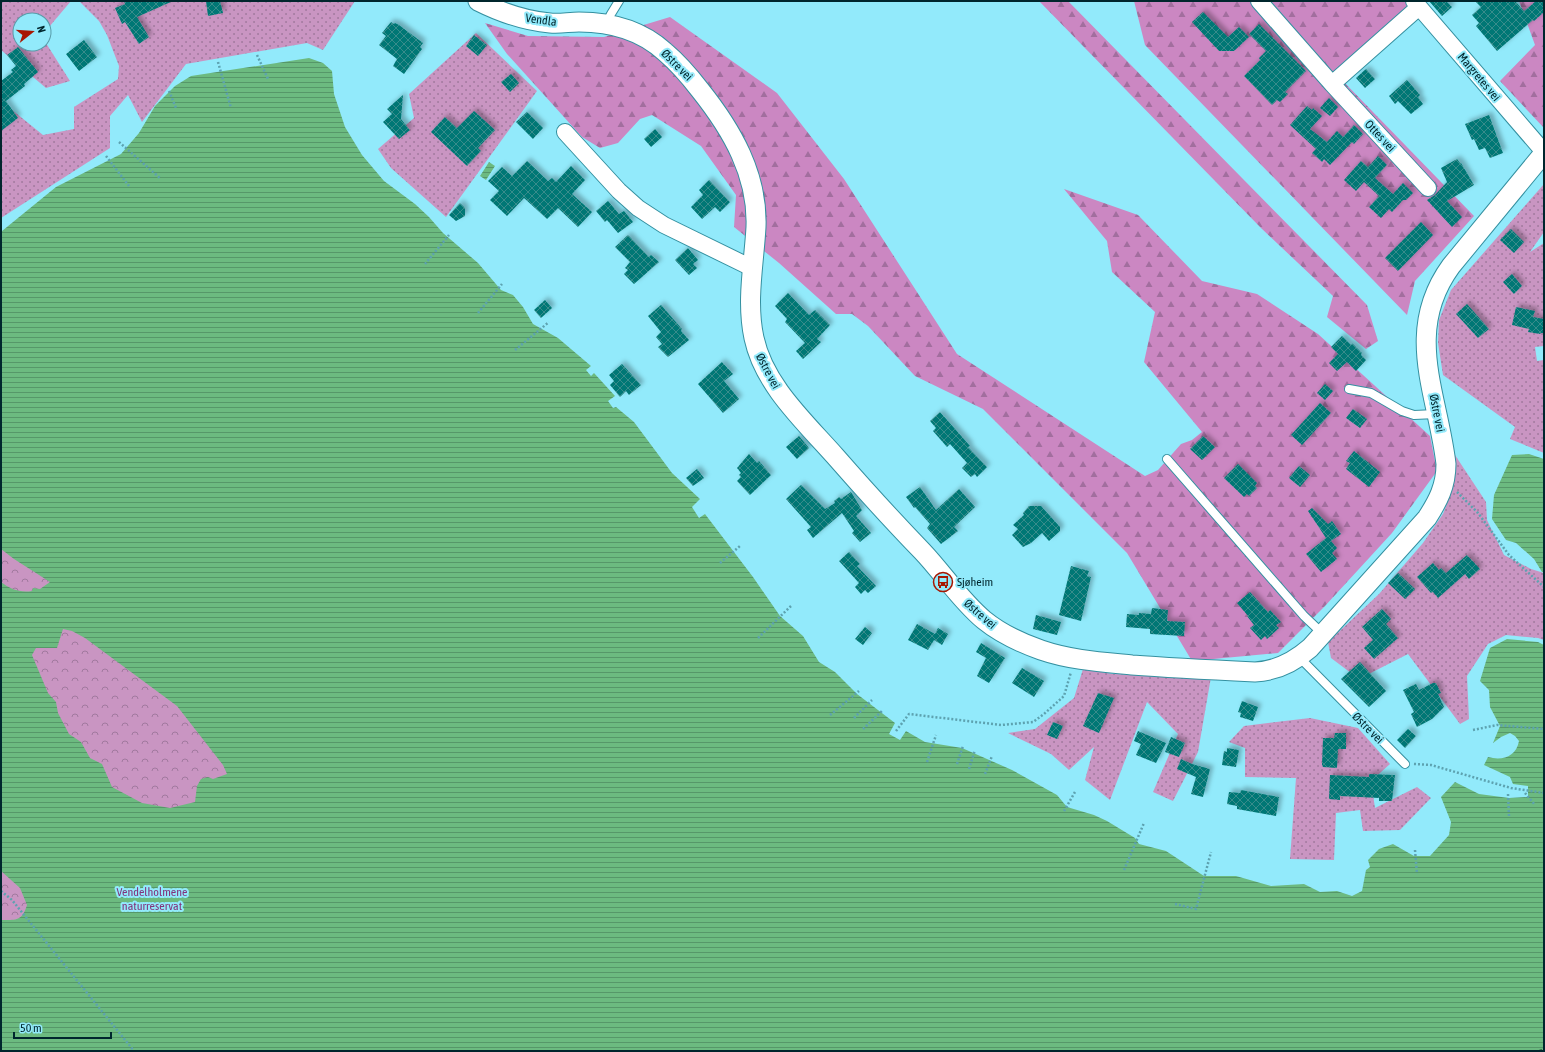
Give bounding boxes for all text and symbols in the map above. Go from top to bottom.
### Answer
street label: Vendla [525,11,557,29]
north arrow [12,12,52,52]
text: N [35,24,48,34]
street label: Østre vei [658,46,696,84]
street label: Margretes vei [1455,50,1503,104]
street label: Ottes vei [1362,117,1398,155]
street label: Østre vei [753,351,783,391]
street label: Østre vei [1426,393,1448,433]
bus stop icon: Sjøheim [932,571,954,593]
place label: Sjøheim [957,575,993,589]
street label: Østre vei [961,596,999,632]
street label: Østre vei [1349,709,1387,747]
park label: Vendelholmene naturreservat [116,885,188,913]
scale bar [14,1014,111,1040]
text: 50 m [20,1021,42,1035]

